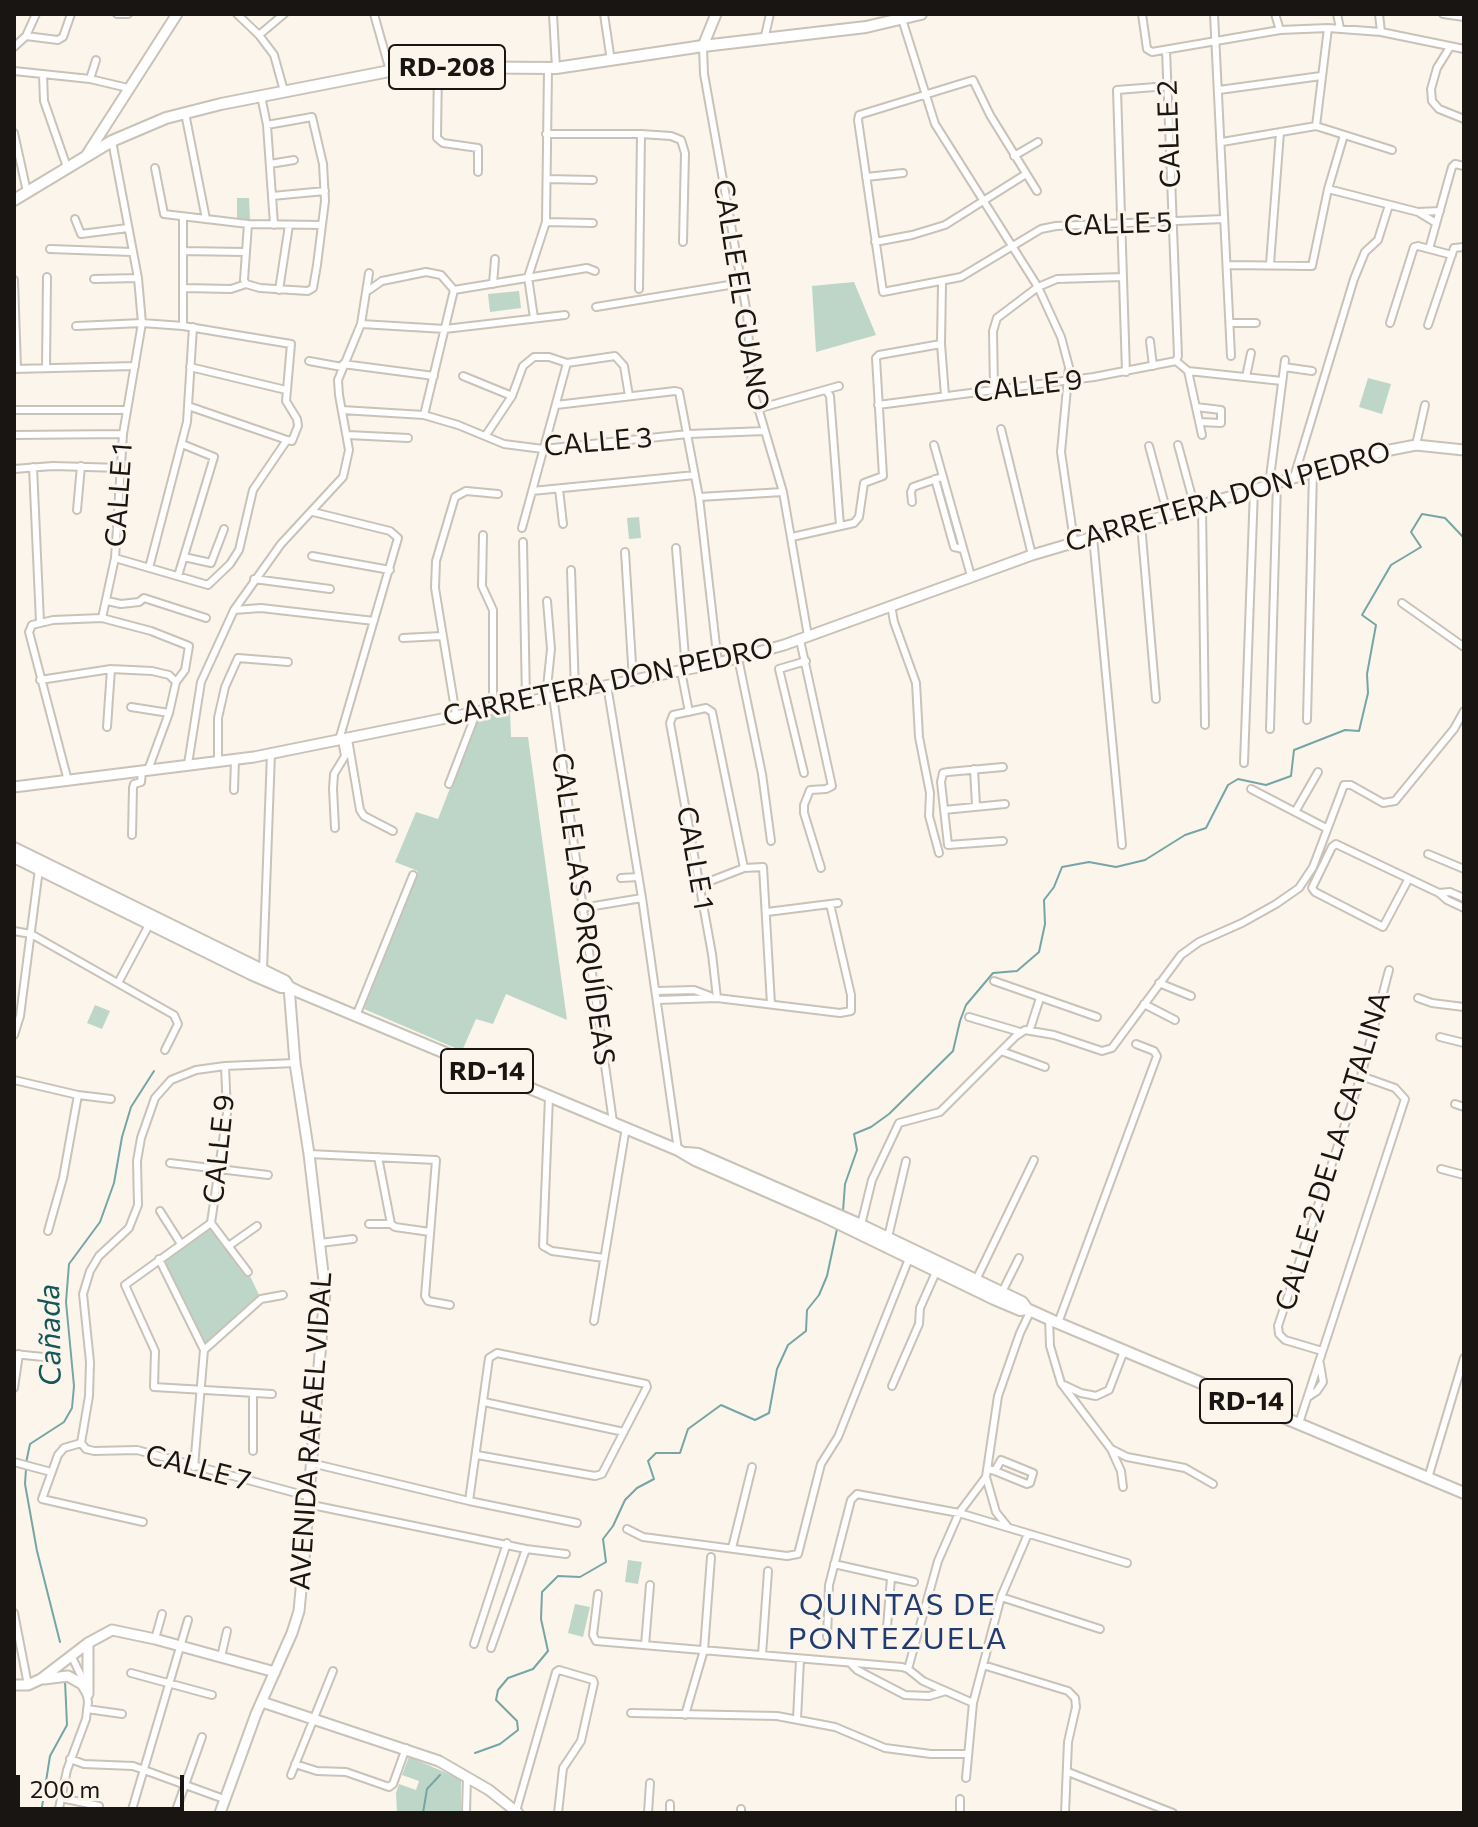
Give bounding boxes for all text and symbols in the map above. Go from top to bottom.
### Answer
road number: RD-208 [389,45,505,89]
street label: CALLE 2 [1150,79,1188,189]
street label: CALLE EL GUANO [706,177,776,413]
street label: CALLE 5 [1063,205,1173,243]
street label: CALLE 9 [972,363,1084,409]
street label: CALLE 3 [542,421,654,463]
street label: CARRETERA DON PEDRO [1062,434,1394,560]
street label: CALLE 1 [99,442,139,548]
street label: CARRETERA DON PEDRO [440,631,776,733]
street label: CALLE LAS ORQUÍDEAS [544,751,622,1067]
street label: CALLE 1 [669,804,721,912]
street label: CALLE 2 DE LA CATALINA [1268,987,1398,1315]
road number: RD-14 [441,1049,533,1093]
street label: CALLE 9 [197,1093,241,1205]
street label: AVENIDA RAFAEL VIDAL [283,1271,339,1591]
water label: Cañada [31,1284,69,1386]
road number: RD-14 [1200,1379,1292,1423]
street label: CALLE 7 [142,1438,254,1498]
district label: QUINTAS DE PONTEZUELA [788,1587,1008,1658]
scale bar [20,1759,188,1809]
text: 200 m [30,1774,100,1803]

